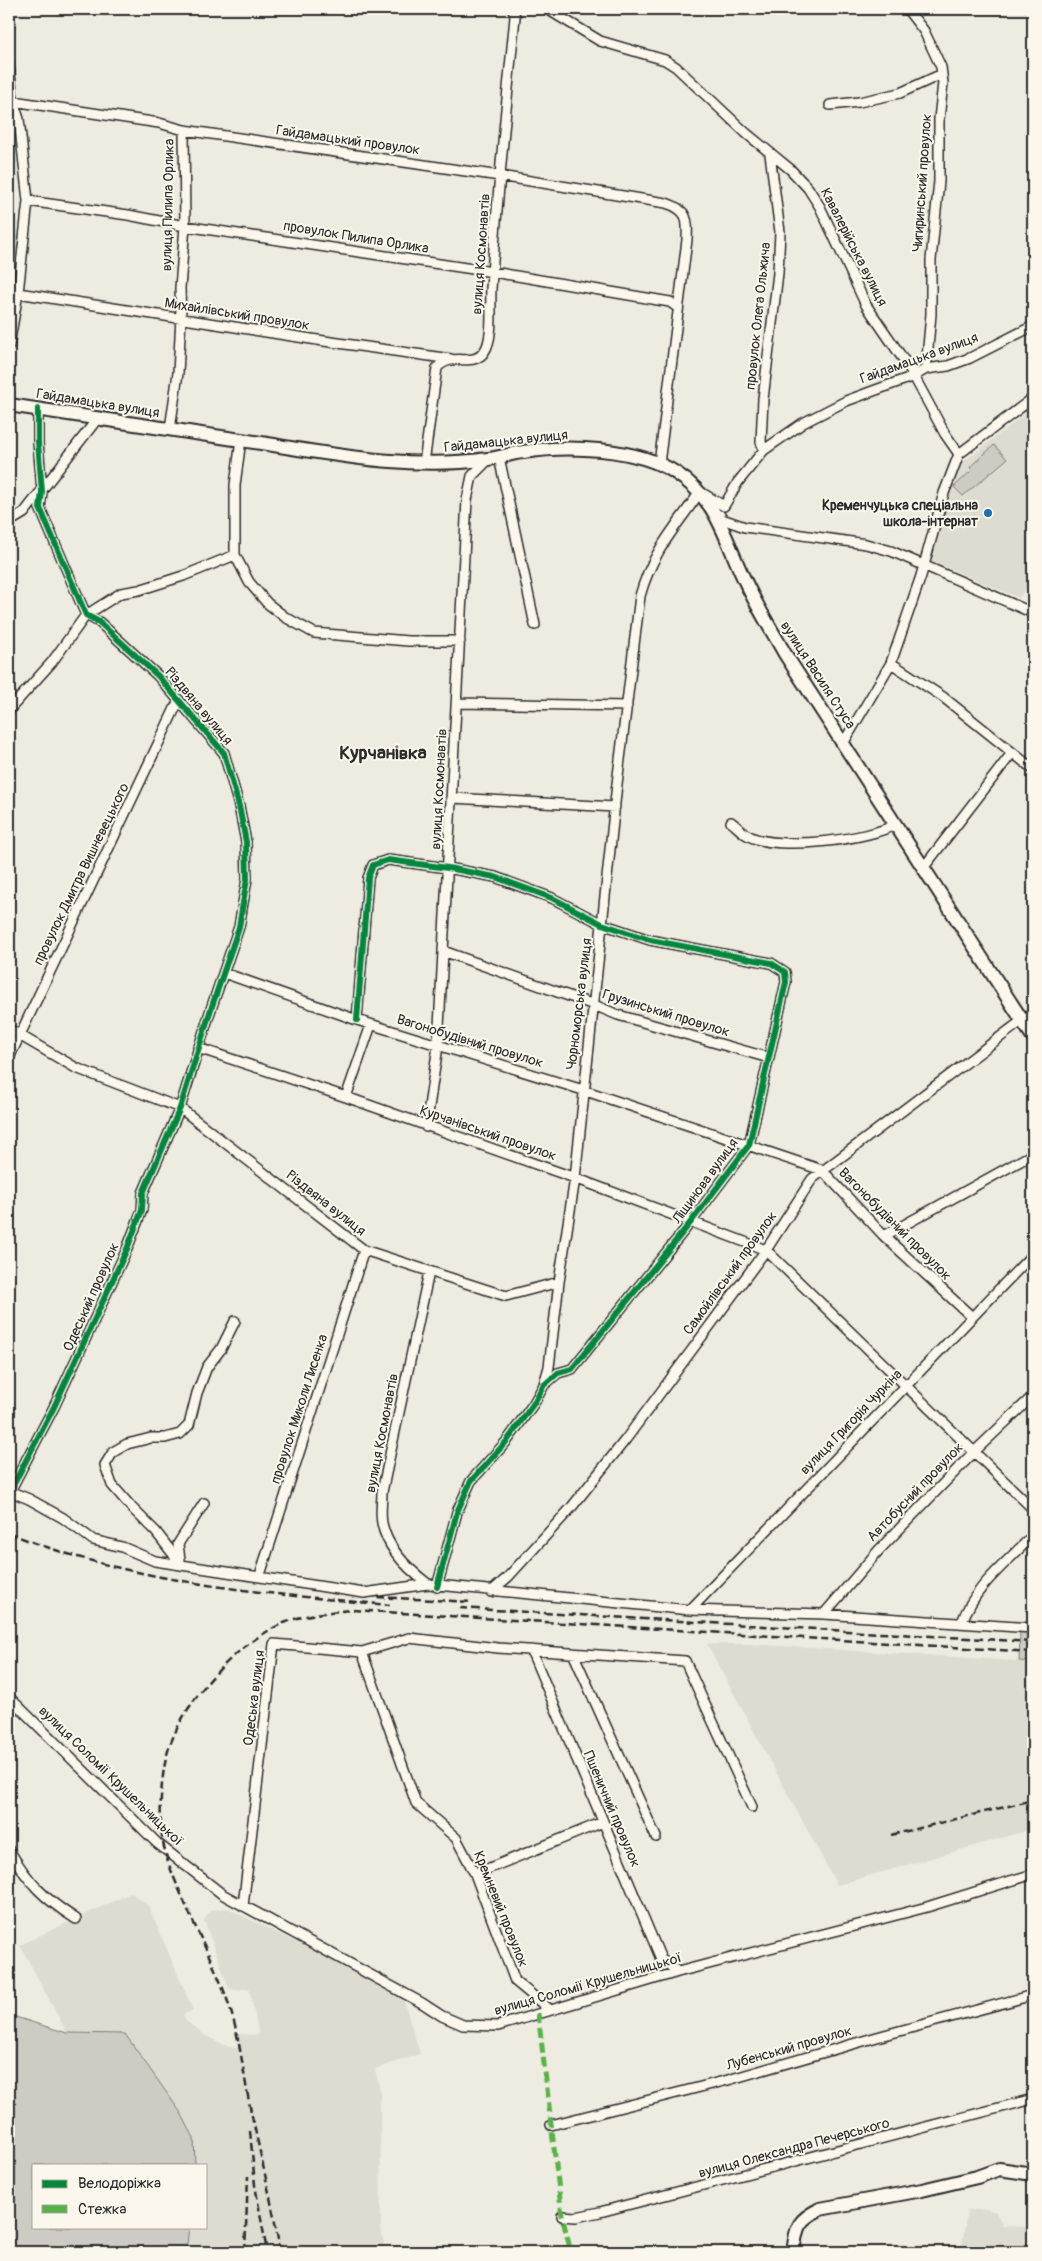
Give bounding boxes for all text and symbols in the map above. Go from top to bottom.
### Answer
street label: Чигиринський провулок [909,113,935,253]
street label: Гайдамацький провулок [275,121,421,159]
street label: вулиця Пилипа Орлика [158,139,178,271]
street label: Кавалерійська вулиця [817,185,891,309]
street label: вулиця Космонавтів [468,193,494,315]
street label: провулок Пилипа Орлика [282,217,430,257]
street label: провулок Олега Ольжича [742,241,774,391]
street label: Михайлівський провулок [163,294,311,334]
street label: Гайдамацька вулиця [858,329,980,387]
street label: Гайдамацька вулиця [35,385,161,421]
street label: Гайдамацька вулиця [443,426,569,456]
place label: Кременчуцька спеціальна школа-інтернат [822,497,979,530]
marker: Кременчуцька спеціальна школа-інтернат [982,507,994,519]
street label: вулиця Василя Стуса [777,618,859,732]
street label: Різдвяна вулиця [161,664,237,748]
street label: вулиця Космонавтів [427,728,451,850]
district label: Курчанівка [339,741,427,765]
street label: провулок Дмитра Вишневецького [29,780,133,968]
street label: Чорноморська вулиця [562,937,596,1071]
street label: Грузинський провулок [600,986,732,1040]
street label: Вагонобудівний провулок [395,1011,545,1071]
street label: Курчанівський провулок [417,1102,559,1164]
street label: Ліщинова вулиця [668,1135,742,1228]
street label: Вагонобудівний провулок [835,1164,955,1284]
street label: Різдвяна вулиця [283,1167,369,1239]
street label: Самойлівський провулок [680,1208,780,1338]
street label: Одеський провулок [59,1240,123,1354]
street label: провулок Миколи Лисенка [267,1332,331,1486]
street label: вулиця Григорія Чуркіна [796,1366,906,1478]
street label: вулиця Космонавтів [362,1372,402,1494]
street label: Автобусний провулок [863,1439,967,1545]
street label: Одеська вулиця [240,1649,268,1747]
street label: вулиця Соломії Крушельницької [35,1702,187,1850]
street label: Пшеничний провулок [580,1748,644,1870]
street label: Кремневий провулок [470,1848,532,1970]
street label: вулиця Соломії Крушельницької [492,1949,684,2019]
street label: Лубенський провулок [724,2022,853,2074]
street label: вулиця Олександра Печерського [697,2114,892,2182]
legend [32,2164,208,2228]
text: Велодоріжка [78,2174,161,2193]
text: Стежка [78,2200,127,2219]

